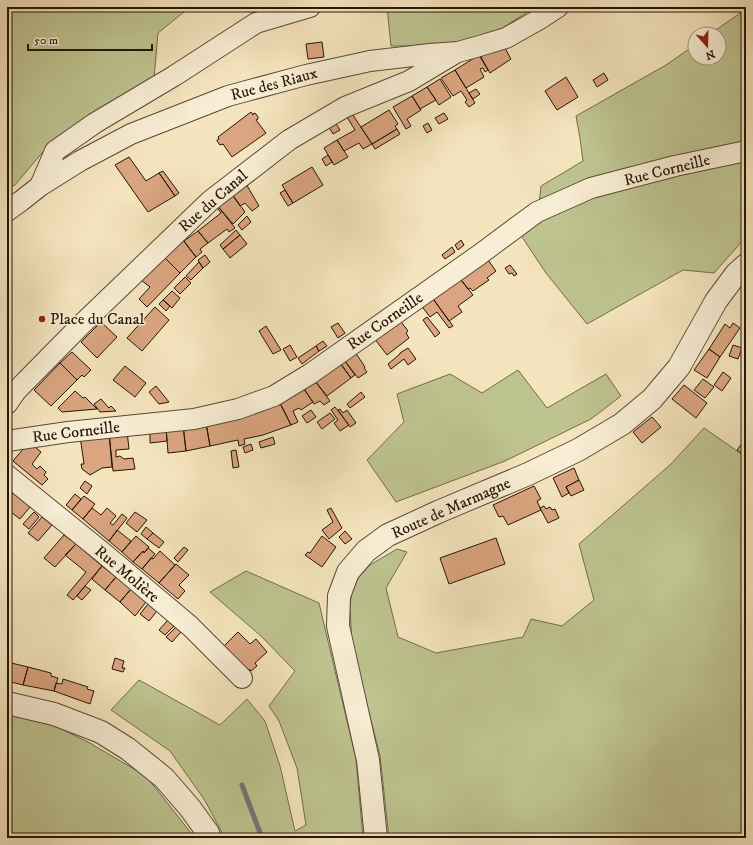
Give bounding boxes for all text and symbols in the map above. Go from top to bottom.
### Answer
scale bar [28,26,152,52]
north arrow [687,26,727,66]
text: 50 m [34,33,58,48]
text: N [703,46,717,63]
street label: Rue des Riaux [228,63,320,105]
street label: Rue Corneille [622,150,712,190]
street label: Rue du Canal [174,165,252,236]
street label: Rue Corneille [343,287,427,354]
place label: Place du Canal [50,309,145,329]
marker: Place du Canal [37,314,47,324]
street label: Rue Corneille [31,417,121,447]
street label: Route de Marmagne [388,473,514,543]
street label: Rue Molière [90,541,164,607]

